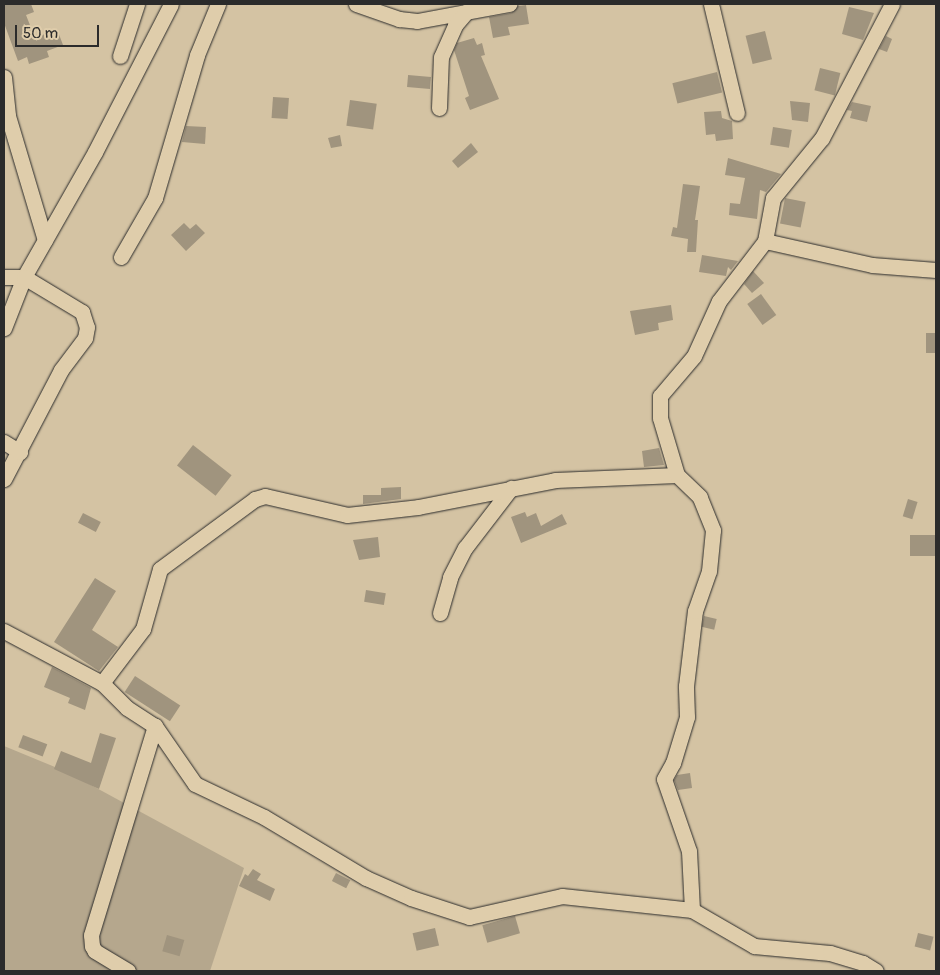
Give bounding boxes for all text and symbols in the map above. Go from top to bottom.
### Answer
scale bar [18,15,101,47]
text: 50 m [23,24,58,43]

